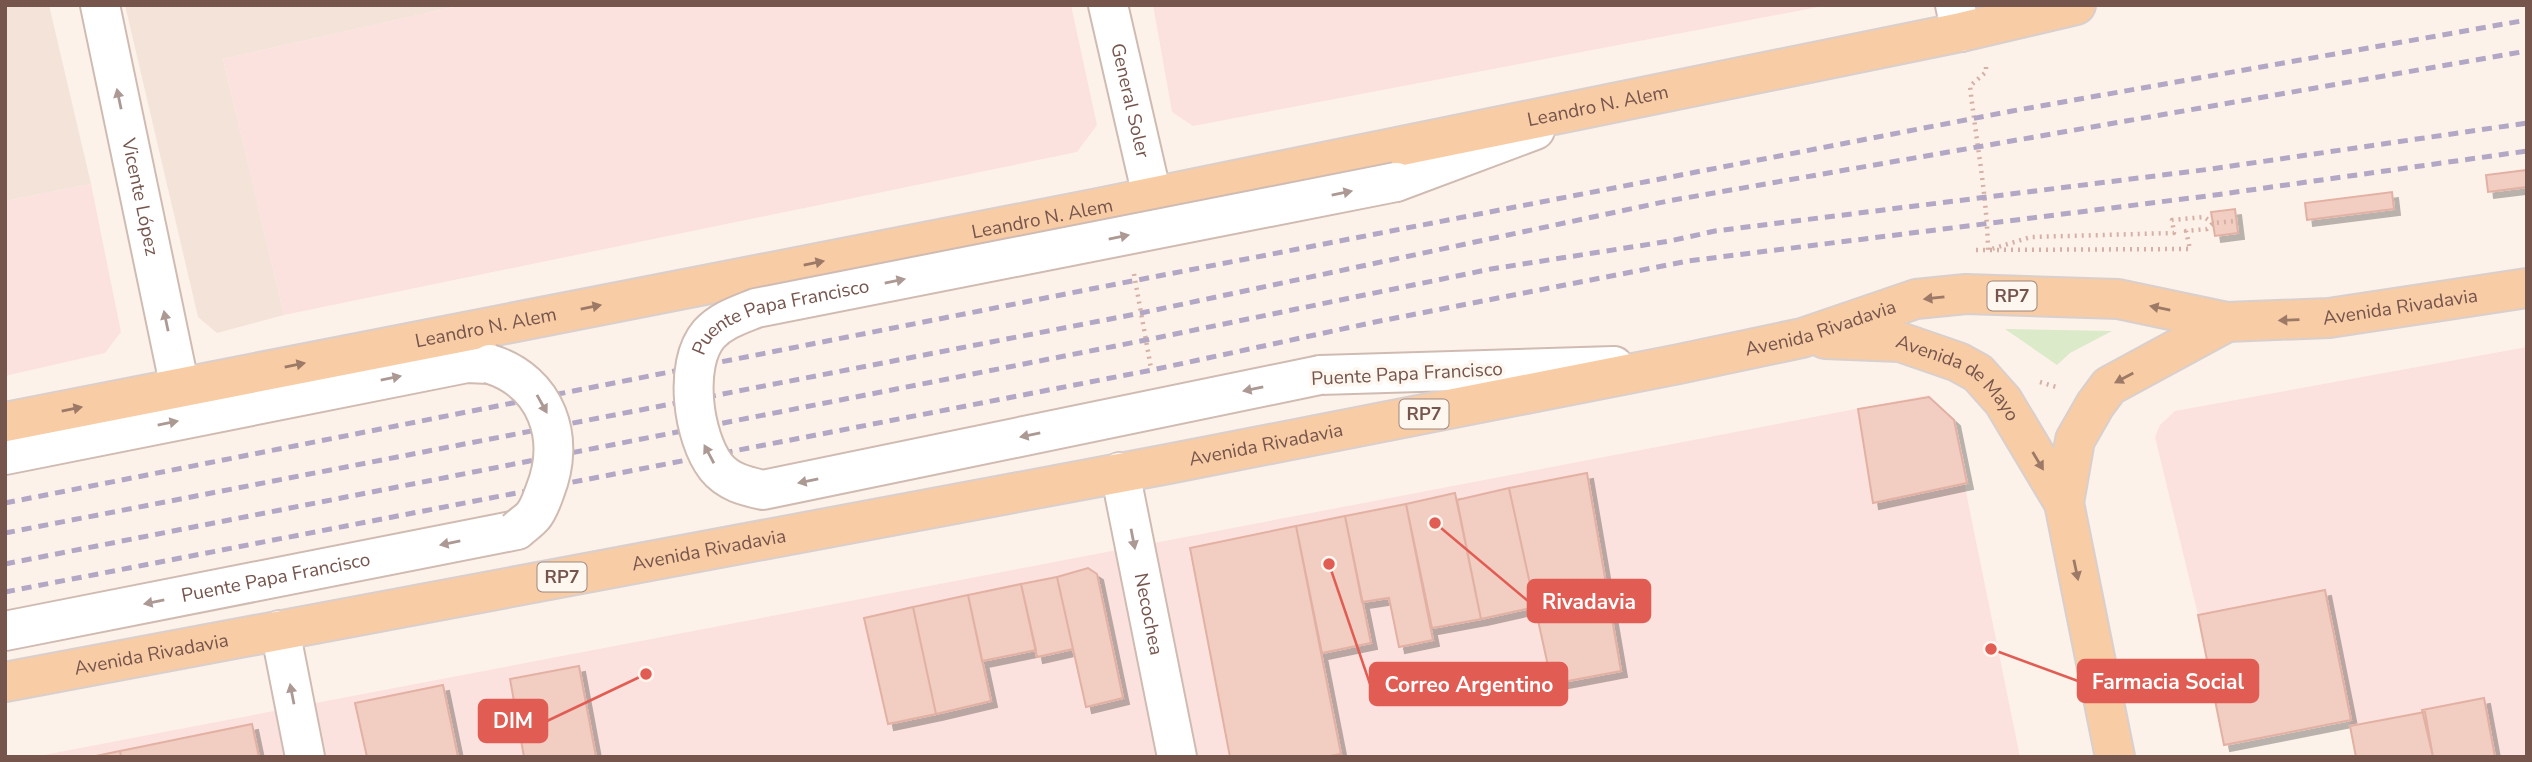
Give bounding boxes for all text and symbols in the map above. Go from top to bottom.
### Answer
street label: General Soler [1104,41,1156,161]
street label: Leandro N. Alem [1525,79,1671,133]
one-way arrow [114,88,125,110]
street label: Vicente López [115,135,165,258]
one-way arrow [1331,187,1353,198]
street label: Leandro N. Alem [969,192,1115,245]
one-way arrow [1108,231,1130,242]
one-way arrow [803,257,825,268]
street label: Puente Papa Francisco [686,273,871,359]
one-way arrow [884,275,906,286]
road number: RP7 [1988,282,2036,310]
street label: Avenida Rivadavia [2321,283,2480,332]
one-way arrow [1923,292,1945,303]
street label: Avenida Rivadavia [1743,294,1900,363]
street label: Leandro N. Alem [413,301,559,354]
one-way arrow [580,301,602,312]
one-way arrow [2149,302,2171,313]
one-way arrow [160,310,171,332]
one-way arrow [2278,314,2300,325]
street label: Avenida de Mayo [1892,329,2025,426]
street label: Puente Papa Francisco [1310,356,1504,392]
one-way arrow [284,360,306,371]
one-way arrow [2114,372,2134,384]
one-way arrow [380,373,402,384]
one-way arrow [1242,383,1264,394]
one-way arrow [536,395,548,414]
road number: RP7 [1400,400,1448,428]
one-way arrow [61,404,83,415]
one-way arrow [157,417,179,428]
street label: Avenida Rivadavia [1187,417,1345,473]
one-way arrow [1019,429,1041,440]
one-way arrow [704,444,715,464]
one-way arrow [2032,451,2044,470]
one-way arrow [797,475,819,486]
street label: Avenida Rivadavia [629,523,788,577]
one-way arrow [1128,528,1139,550]
one-way arrow [439,538,461,549]
street label: Puente Papa Francisco [179,546,373,609]
one-way arrow [2071,559,2082,581]
road number: RP7 [538,562,586,592]
street label: Necochea [1128,571,1169,658]
callout: Rivadavia [1528,580,1650,622]
text: Rivadavia [1542,588,1636,616]
one-way arrow [143,596,165,607]
street label: Avenida Rivadavia [72,627,231,682]
callout: Farmacia Social [2078,660,2258,702]
callout: Correo Argentino [1370,663,1567,705]
text: Farmacia Social [2092,668,2244,696]
text: Correo Argentino [1385,671,1553,699]
one-way arrow [287,683,298,705]
callout: DIM [479,700,547,742]
text: DIM [493,707,533,735]

